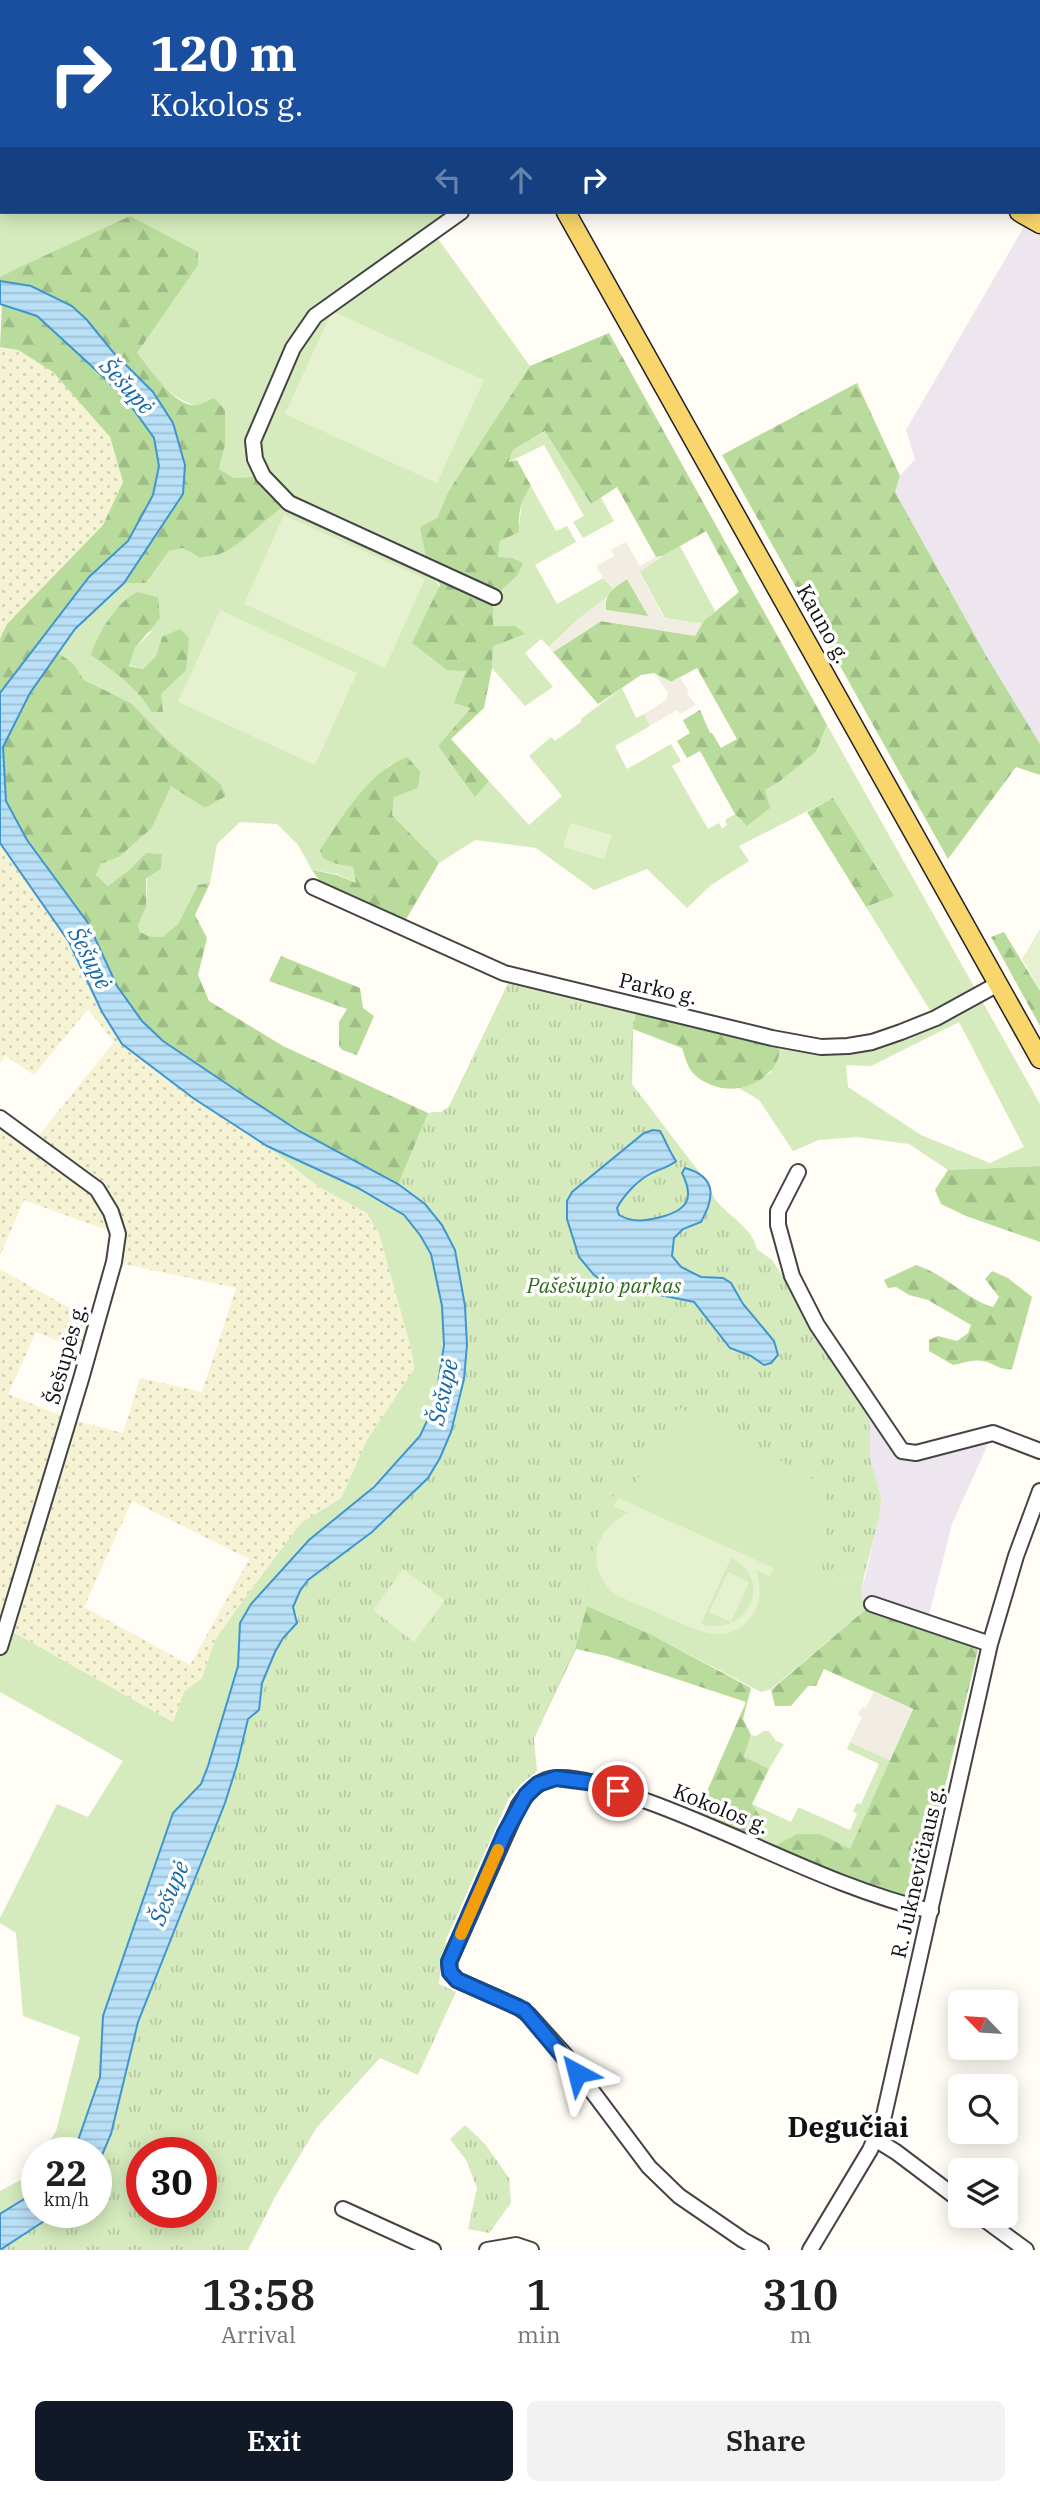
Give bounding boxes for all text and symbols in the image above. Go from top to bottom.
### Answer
text: 120 m [150,21,297,84]
icon: right [35,28,126,119]
text: Kokolos g. [150,83,303,125]
icon: left [429,161,467,199]
icon: ahead [502,161,540,199]
icon: right [575,161,613,199]
water label: Šešupė [93,350,162,420]
street label: Kauno g. [791,579,857,668]
water label: Šešupė [61,920,120,994]
street label: Parko g. [616,965,700,1011]
park label: Pašešupio parkas [526,1271,682,1299]
street label: Šešupės g. [37,1300,93,1407]
water label: Šešupė [420,1356,464,1429]
pin [588,1761,648,1821]
icon: arrive [599,1772,637,1810]
street label: Kokolos g. [670,1776,773,1840]
street label: R. Juknevičiaus g. [884,1783,951,1961]
water label: Šešupė [141,1856,195,1930]
north arrow [948,1990,1018,2060]
map controls [948,1990,1018,2228]
position arrow [540,2036,614,2110]
button: search [948,2074,1018,2144]
district label: Degučiai [787,2108,909,2145]
speed limit sign: 30 [126,2137,217,2228]
text: 22 [45,2150,88,2196]
button: layers [948,2158,1018,2228]
text: km/h [44,2188,89,2211]
text: 13:58 [202,2267,315,2322]
text: 1 [526,2267,551,2322]
text: 310 [763,2267,838,2322]
text: Arrival [221,2319,296,2349]
text: min [517,2319,561,2349]
text: m [789,2319,811,2349]
button: Exit [35,2401,513,2481]
button: Share [527,2401,1005,2481]

